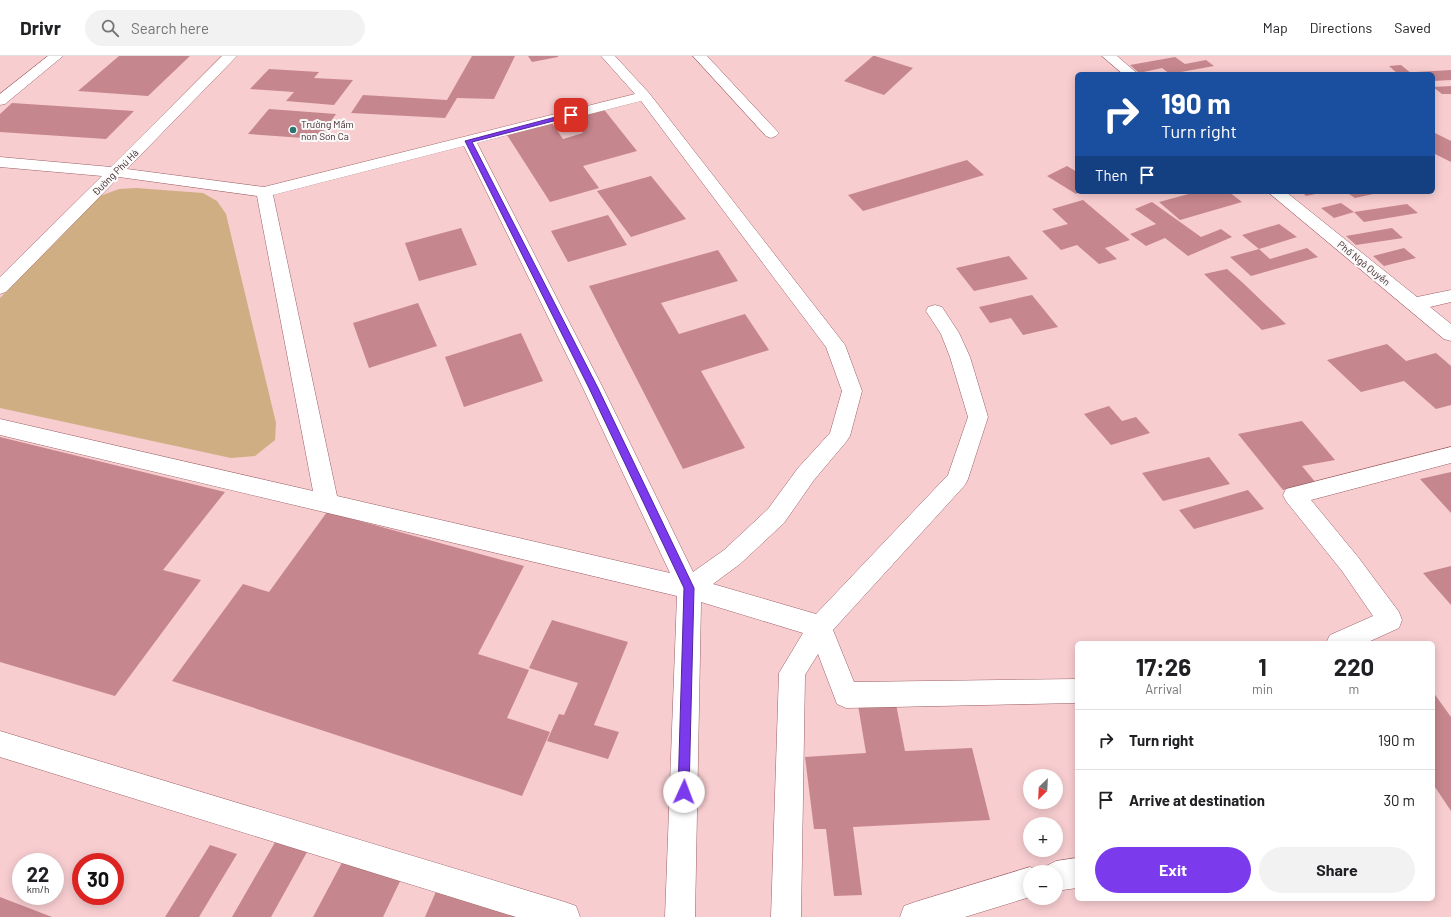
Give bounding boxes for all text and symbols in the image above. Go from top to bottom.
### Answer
search box [85,10,365,46]
text: Drivr [20,16,61,39]
icon: search [99,17,121,39]
text: Search here [131,19,209,37]
text: Map [1263,19,1288,36]
text: Directions [1310,19,1372,36]
text: Saved [1394,19,1431,36]
text: 190 m [1161,86,1231,120]
icon: right [1095,88,1147,140]
pin [554,98,588,132]
icon: arrive [560,104,582,126]
place label: Trường Mầm non Sơn Ca [301,118,354,142]
text: Turn right [1161,120,1237,142]
marker: Trường Mầm non Sơn Ca [288,125,298,135]
street label: Đường Phú Hà [89,146,141,198]
icon: arrive [1136,164,1158,186]
text: Then [1095,166,1128,184]
street label: Phố Ngô Quyền [1335,238,1393,288]
text: 17:26 [1136,652,1191,681]
text: 1 [1258,652,1267,681]
text: 220 [1334,652,1374,681]
text: Arrival [1145,681,1182,697]
text: min [1252,681,1273,697]
text: m [1349,681,1359,697]
icon: right [1095,729,1117,751]
text: Turn right [1129,731,1194,749]
text: 190 m [1378,731,1415,749]
north arrow [1023,769,1063,809]
map controls [1023,769,1063,905]
position arrow [663,771,705,813]
icon: arrive [1095,789,1117,811]
text: Arrive at destination [1129,791,1265,809]
text: 30 m [1383,791,1415,809]
button: + [1023,817,1063,857]
button: Exit [1095,847,1251,893]
button: Share [1259,847,1415,893]
speed limit sign: 30 [72,853,124,905]
text: 22 [27,862,49,886]
button: − [1023,865,1063,905]
text: km/h [27,883,49,895]

